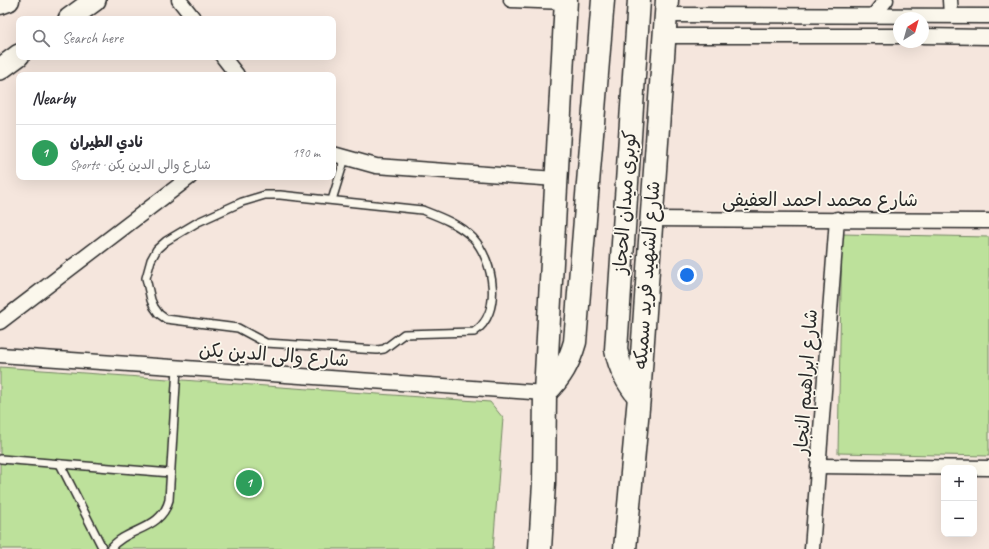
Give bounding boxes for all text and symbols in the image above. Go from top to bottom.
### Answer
north arrow [893,12,929,48]
search box [16,16,336,60]
icon: search [30,27,52,49]
text: Search here [62,29,123,48]
text: Nearby [32,88,75,109]
street label: كوبرى ميدان الحجاز [608,129,642,277]
text: نادي الطيران [70,133,143,152]
text: 1 [42,145,48,161]
text: 190 m [292,145,320,161]
text: Sports · شارع والى الدين يكن [70,157,211,173]
street label: شارع الشهيد فريد سميكه [628,180,667,370]
street label: شارع محمد احمد العفيفى [722,188,918,213]
your location [677,265,697,285]
street label: شارع ابراهيم النجار [789,308,825,458]
street label: شارع والى الدين يكن [198,338,350,373]
map controls [941,465,977,537]
button: + [941,465,977,501]
pin: 1 [236,468,262,498]
button: − [941,501,977,537]

